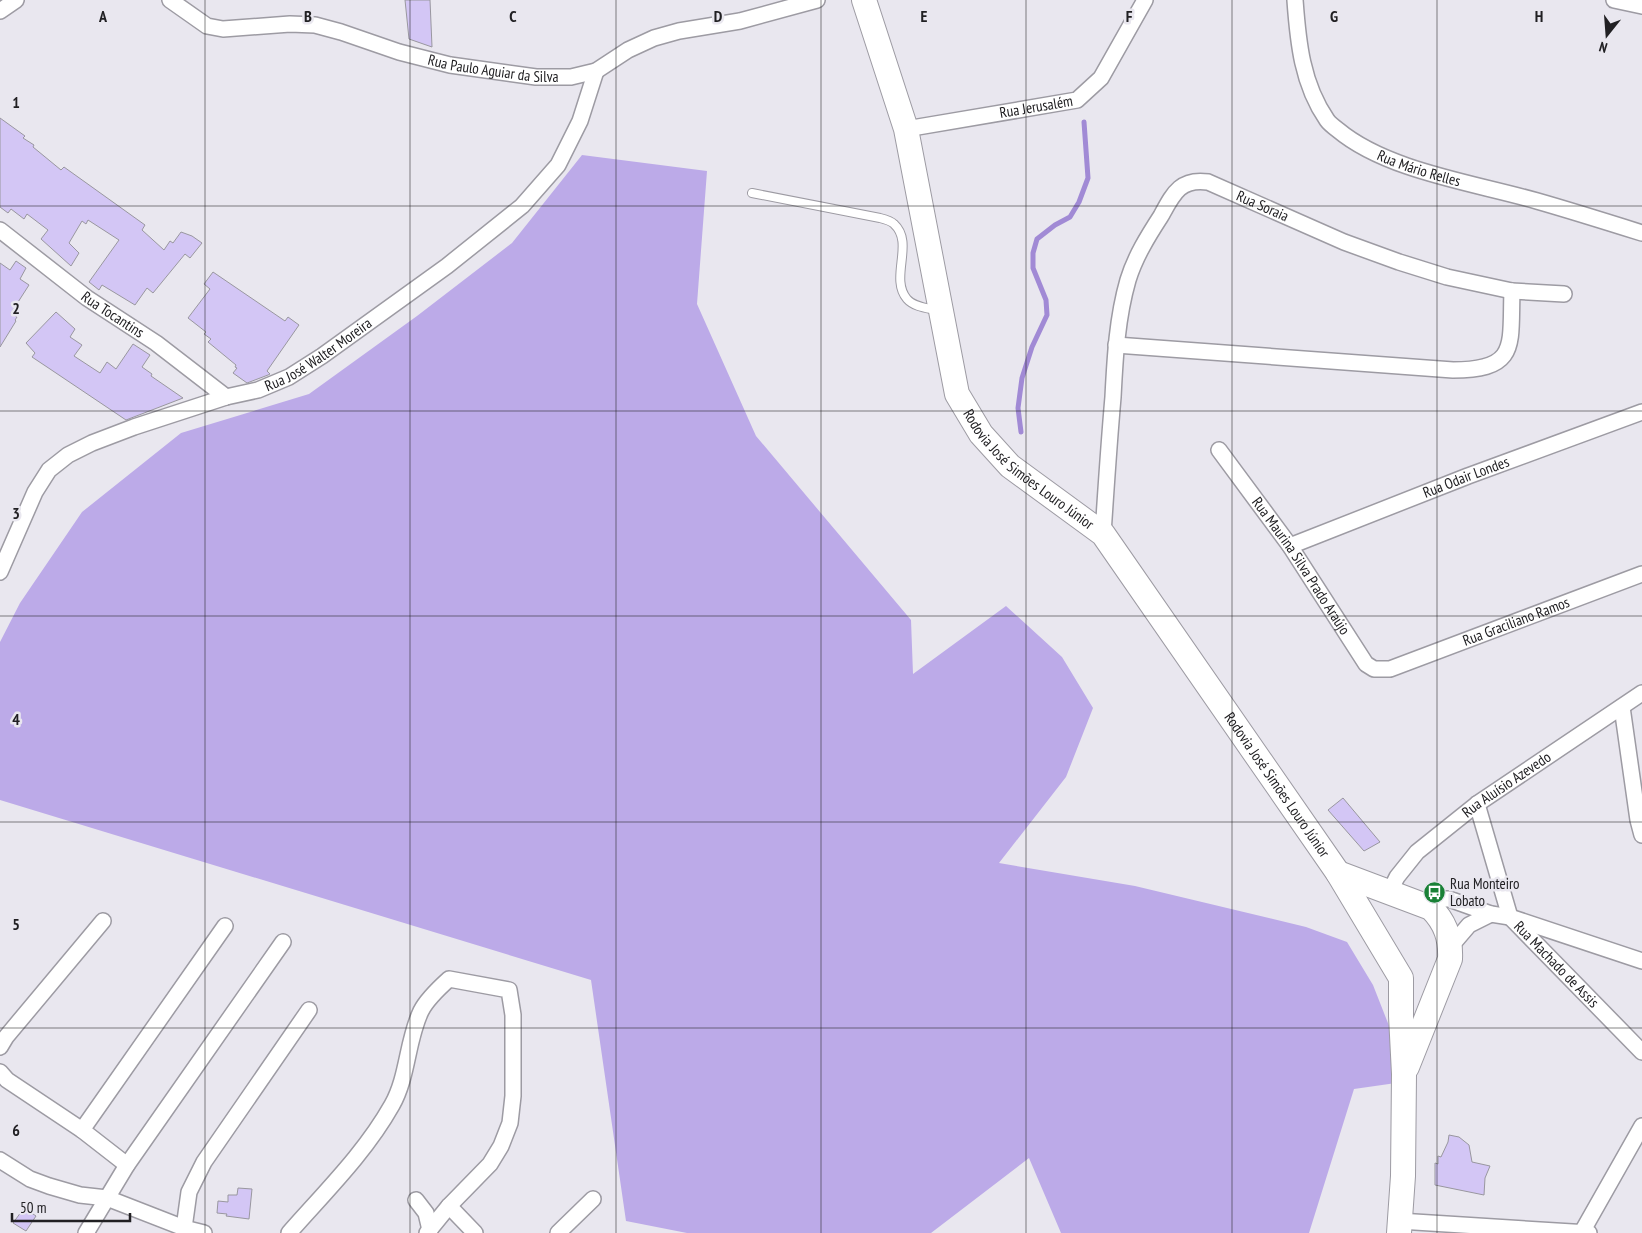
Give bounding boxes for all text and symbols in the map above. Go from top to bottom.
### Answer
text: A [98,6,108,26]
text: B [304,6,312,26]
text: C [509,6,517,26]
text: D [714,6,723,26]
text: E [921,6,928,26]
text: F [1126,6,1133,26]
text: G [1330,6,1338,26]
text: H [1535,6,1543,26]
north arrow [1582,10,1632,60]
text: N [1597,38,1609,57]
street label: Rua Paulo Aguiar da Silva [426,50,558,86]
street label: Rua Jerusalém [998,91,1074,122]
text: 1 [12,92,20,112]
street label: Rua Mário Relles [1374,145,1463,190]
street label: Rua Soraia [1234,186,1292,225]
street label: Rua Tocantins [77,287,148,342]
text: 2 [12,298,20,318]
street label: Rua José Walter Moreira [262,313,375,395]
street label: Rodovia José Simões Louro Júnior [959,405,1099,534]
street label: Rua Odair Londes [1420,452,1512,502]
street label: Rua Maurina Silva Prado Araújo [1248,493,1355,638]
text: 3 [12,503,20,523]
street label: Rua Graciliano Ramos [1460,592,1572,650]
text: 4 [12,709,20,729]
street label: Rodovia José Simões Louro Júnior [1221,709,1335,862]
street label: Rua Aluísio Azevedo [1458,747,1554,821]
place label: Rua Monteiro Lobato [1450,874,1520,910]
bus stop icon: Rua Monteiro Lobato [1422,881,1446,905]
text: 5 [12,914,20,934]
street label: Rua Machado de Assis [1510,917,1603,1011]
text: 6 [12,1120,20,1140]
scale bar [12,1190,130,1222]
text: 50 m [20,1198,46,1217]

